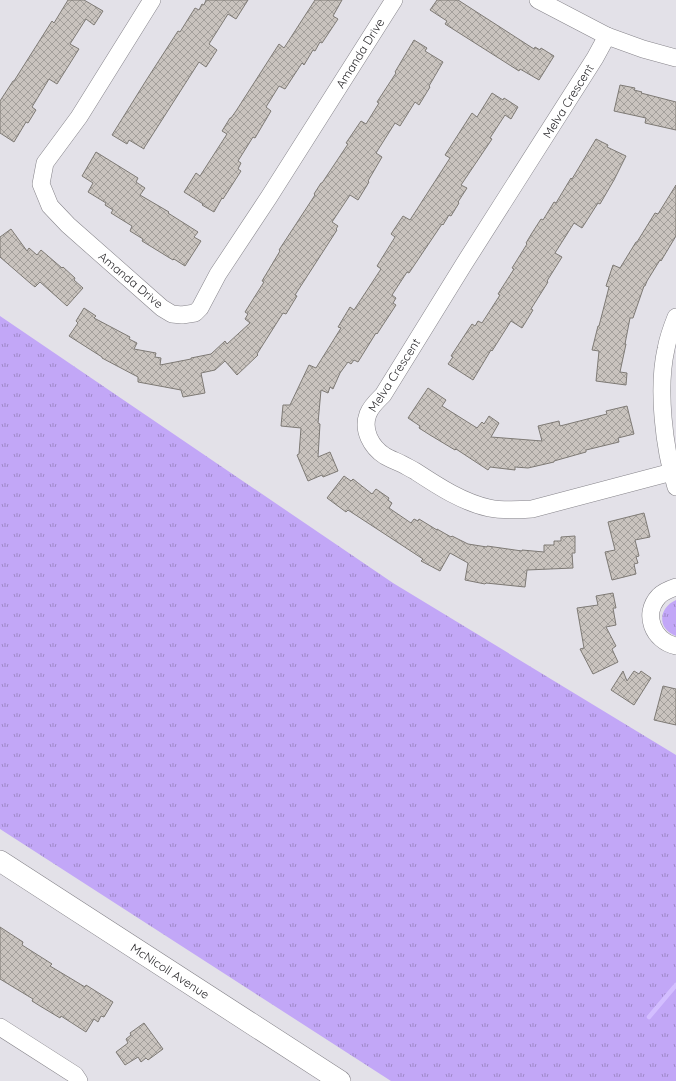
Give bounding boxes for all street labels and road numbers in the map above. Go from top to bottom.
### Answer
street label: Amanda Drive [333,15,388,91]
street label: Melva Crescent [539,61,597,141]
street label: Amanda Drive [96,249,166,311]
street label: Melva Crescent [365,335,423,415]
street label: McNicoll Avenue [128,940,212,1002]

